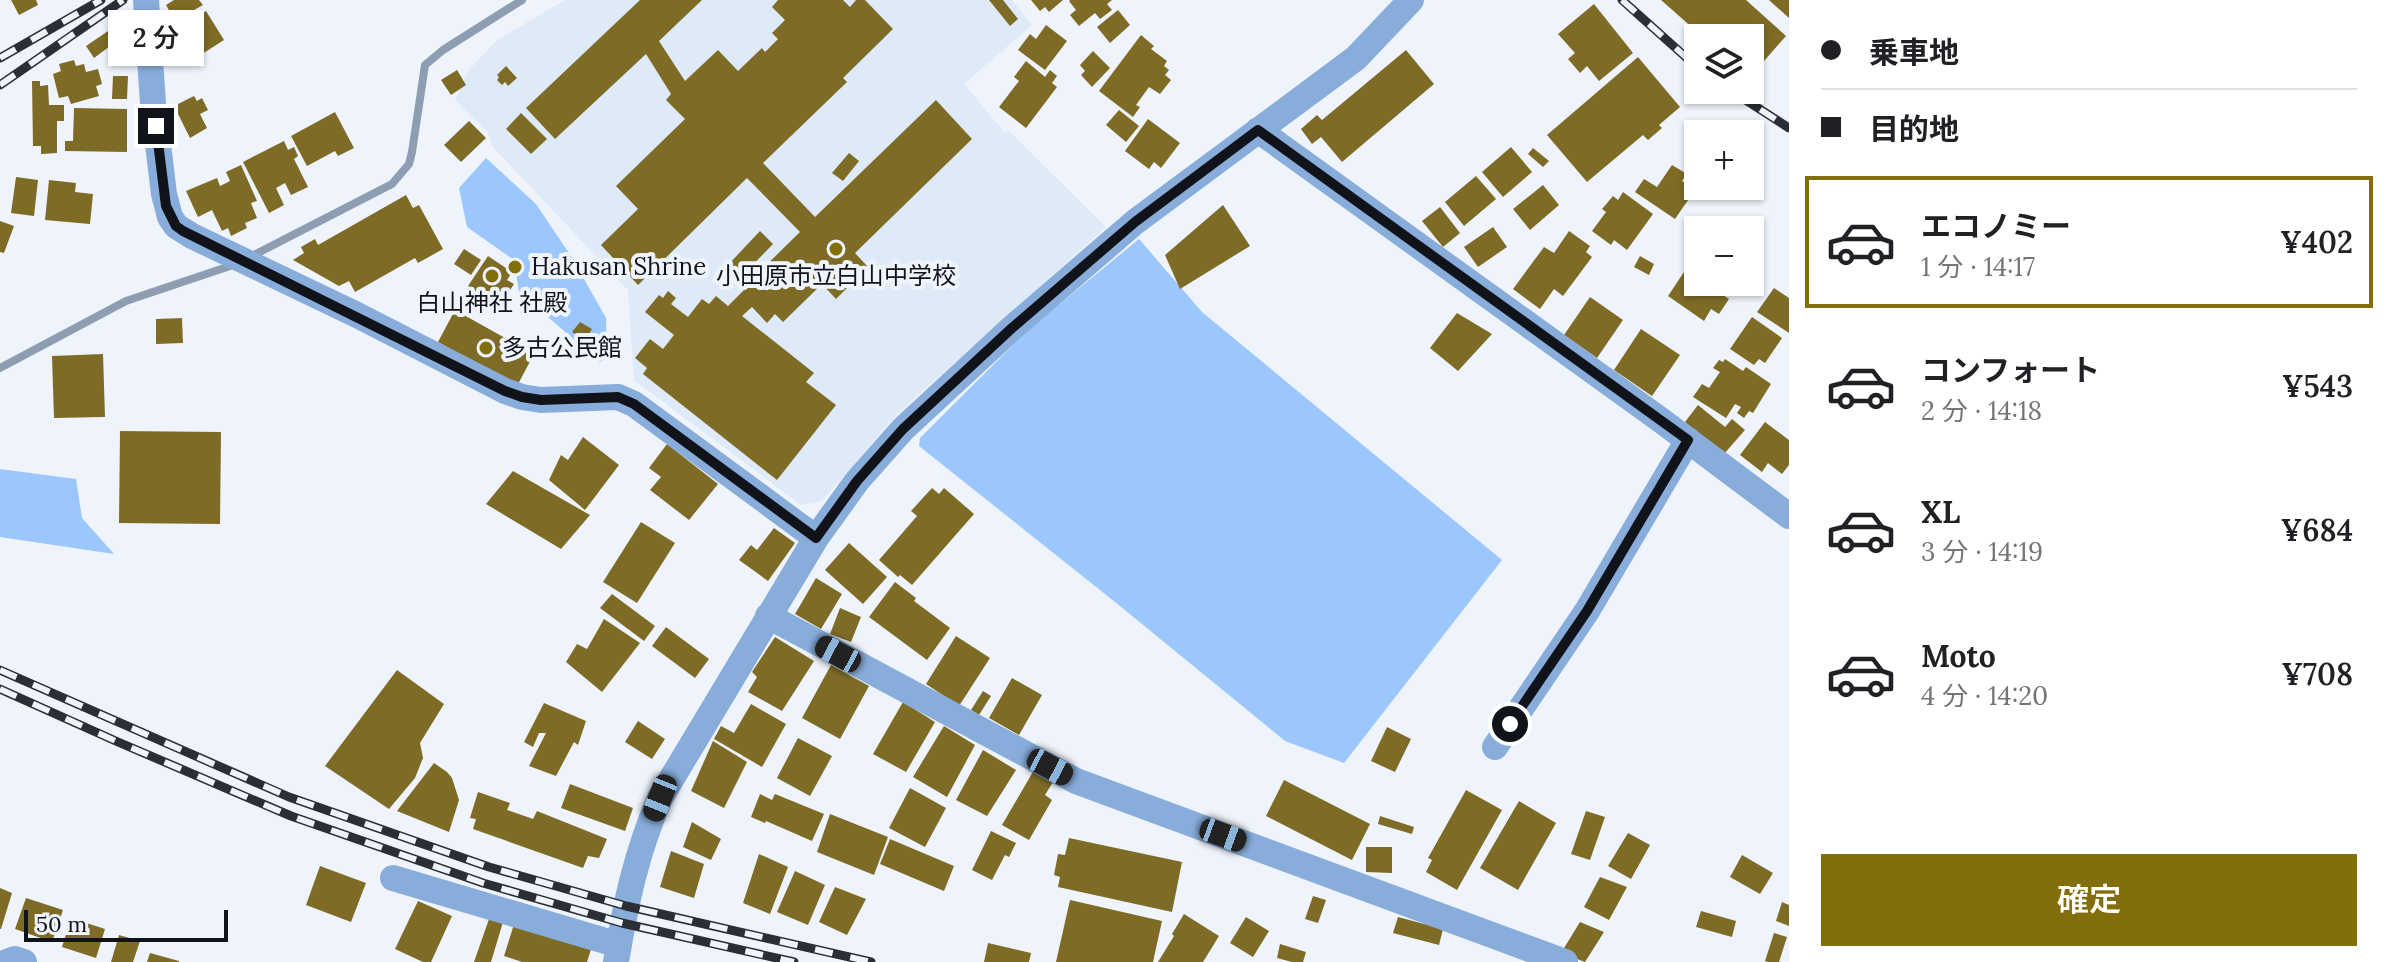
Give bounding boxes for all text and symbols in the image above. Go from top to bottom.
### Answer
callout: 2 分 [108,10,204,66]
text: 2 分 [133,21,179,54]
map controls [1684,24,1764,296]
button: layers [1684,24,1764,104]
text: 乗車地 [1869,33,1959,71]
route end [138,108,174,144]
text: 目的地 [1869,110,1959,148]
button: + [1684,120,1764,200]
icon: car [1825,206,1897,278]
text: エコノミー [1921,207,2071,245]
button: − [1684,216,1764,296]
text: ¥402 [2280,223,2353,261]
marker: 小田原市立白山中学校 [827,240,845,258]
text: 1 分 · 14:17 [1921,250,2035,283]
place label: Hakusan Shrine [531,251,706,282]
marker: Hakusan Shrine [506,258,524,276]
place label: 小田原市立白山中学校 [716,260,956,291]
marker: 白山神社 社殿 [483,267,501,285]
place label: 白山神社 社殿 [417,287,567,318]
place label: 多古公民館 [502,332,622,363]
marker: 多古公民館 [477,339,495,357]
icon: car [1825,350,1897,422]
text: コンフォート [1921,351,2100,389]
text: ¥543 [2282,367,2353,405]
text: 2 分 · 14:18 [1921,394,2042,427]
text: XL [1921,493,1960,531]
icon: car [1825,494,1897,566]
text: ¥684 [2281,511,2353,549]
text: 3 分 · 14:19 [1921,535,2043,568]
car [811,632,865,676]
text: Moto [1921,637,1996,675]
icon: car [1825,638,1897,710]
text: ¥708 [2282,655,2353,693]
text: 4 分 · 14:20 [1921,679,2048,712]
route start [1492,706,1528,742]
car [1023,745,1077,789]
car [640,771,680,825]
car [1196,816,1250,854]
button: 確定 [1821,854,2357,946]
scale bar [24,906,228,942]
text: 50 m [36,910,87,938]

